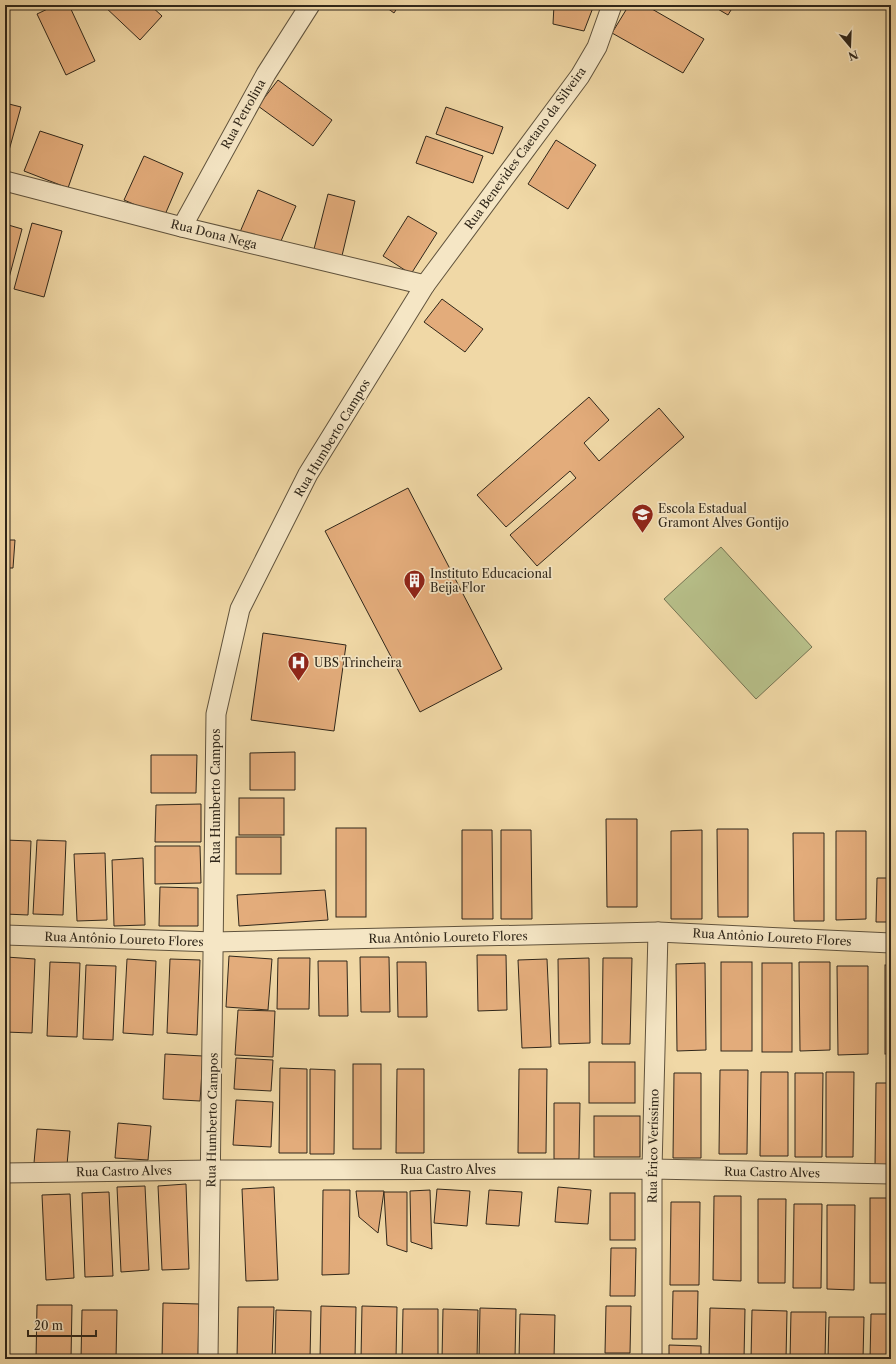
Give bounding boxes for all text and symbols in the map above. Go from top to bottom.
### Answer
north arrow [830,26,870,66]
text: N [846,47,860,64]
street label: Rua Benevides Caetano da Silveira [461,63,589,232]
street label: Rua Petrolina [218,76,269,152]
street label: Rua Dona Nega [169,216,259,252]
street label: Rua Humberto Campos [291,376,373,500]
place label: Escola Estadual Gramont Alves Gontijo [658,501,789,530]
school or university icon: Escola Estadual Gramont Alves Gontijo [630,502,656,535]
place label: Instituto Educacional Beija Flor [430,566,552,595]
building icon: Instituto Educacional Beija Flor [401,567,427,600]
hospital icon: UBS Trincheira [285,649,311,682]
place label: UBS Trincheira [314,655,402,670]
street label: Rua Humberto Campos [208,729,223,863]
street label: Rua Antônio Loureto Flores [692,925,852,949]
street label: Rua Antônio Loureto Flores [368,928,528,946]
street label: Rua Antônio Loureto Flores [44,929,204,949]
street label: Rua Humberto Campos [203,1053,221,1187]
street label: Rua Érico Veríssimo [644,1089,661,1203]
street label: Rua Castro Alves [400,1162,496,1177]
street label: Rua Castro Alves [76,1163,172,1179]
street label: Rua Castro Alves [724,1164,820,1180]
scale bar [28,1312,96,1338]
text: 20 m [34,1318,63,1333]

